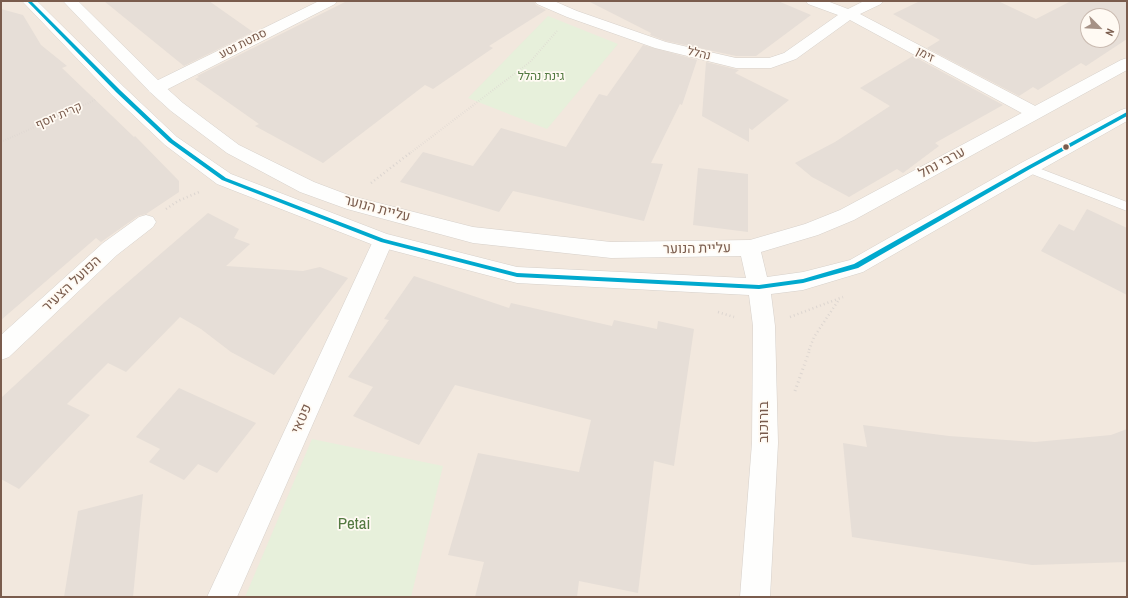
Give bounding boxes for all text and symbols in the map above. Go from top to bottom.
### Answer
north arrow [1080,8,1120,48]
street label: סמטת נטע [217,26,269,62]
text: N [1102,27,1118,38]
street label: נהלל [686,44,712,64]
street label: זימן [913,44,937,66]
park label: גינת נהלל [518,70,564,84]
street label: קרית יוסף [34,99,84,133]
unlabelled marker [1061,142,1071,152]
street label: ערבי נחל [916,144,968,182]
street label: עליית הנוער [342,192,412,226]
street label: עליית הנוער [663,240,731,258]
street label: הפועל הצעיר [39,252,105,316]
street label: בורוכוב [756,401,772,443]
street label: פטאי [288,402,316,436]
park label: Petai [338,514,370,534]

